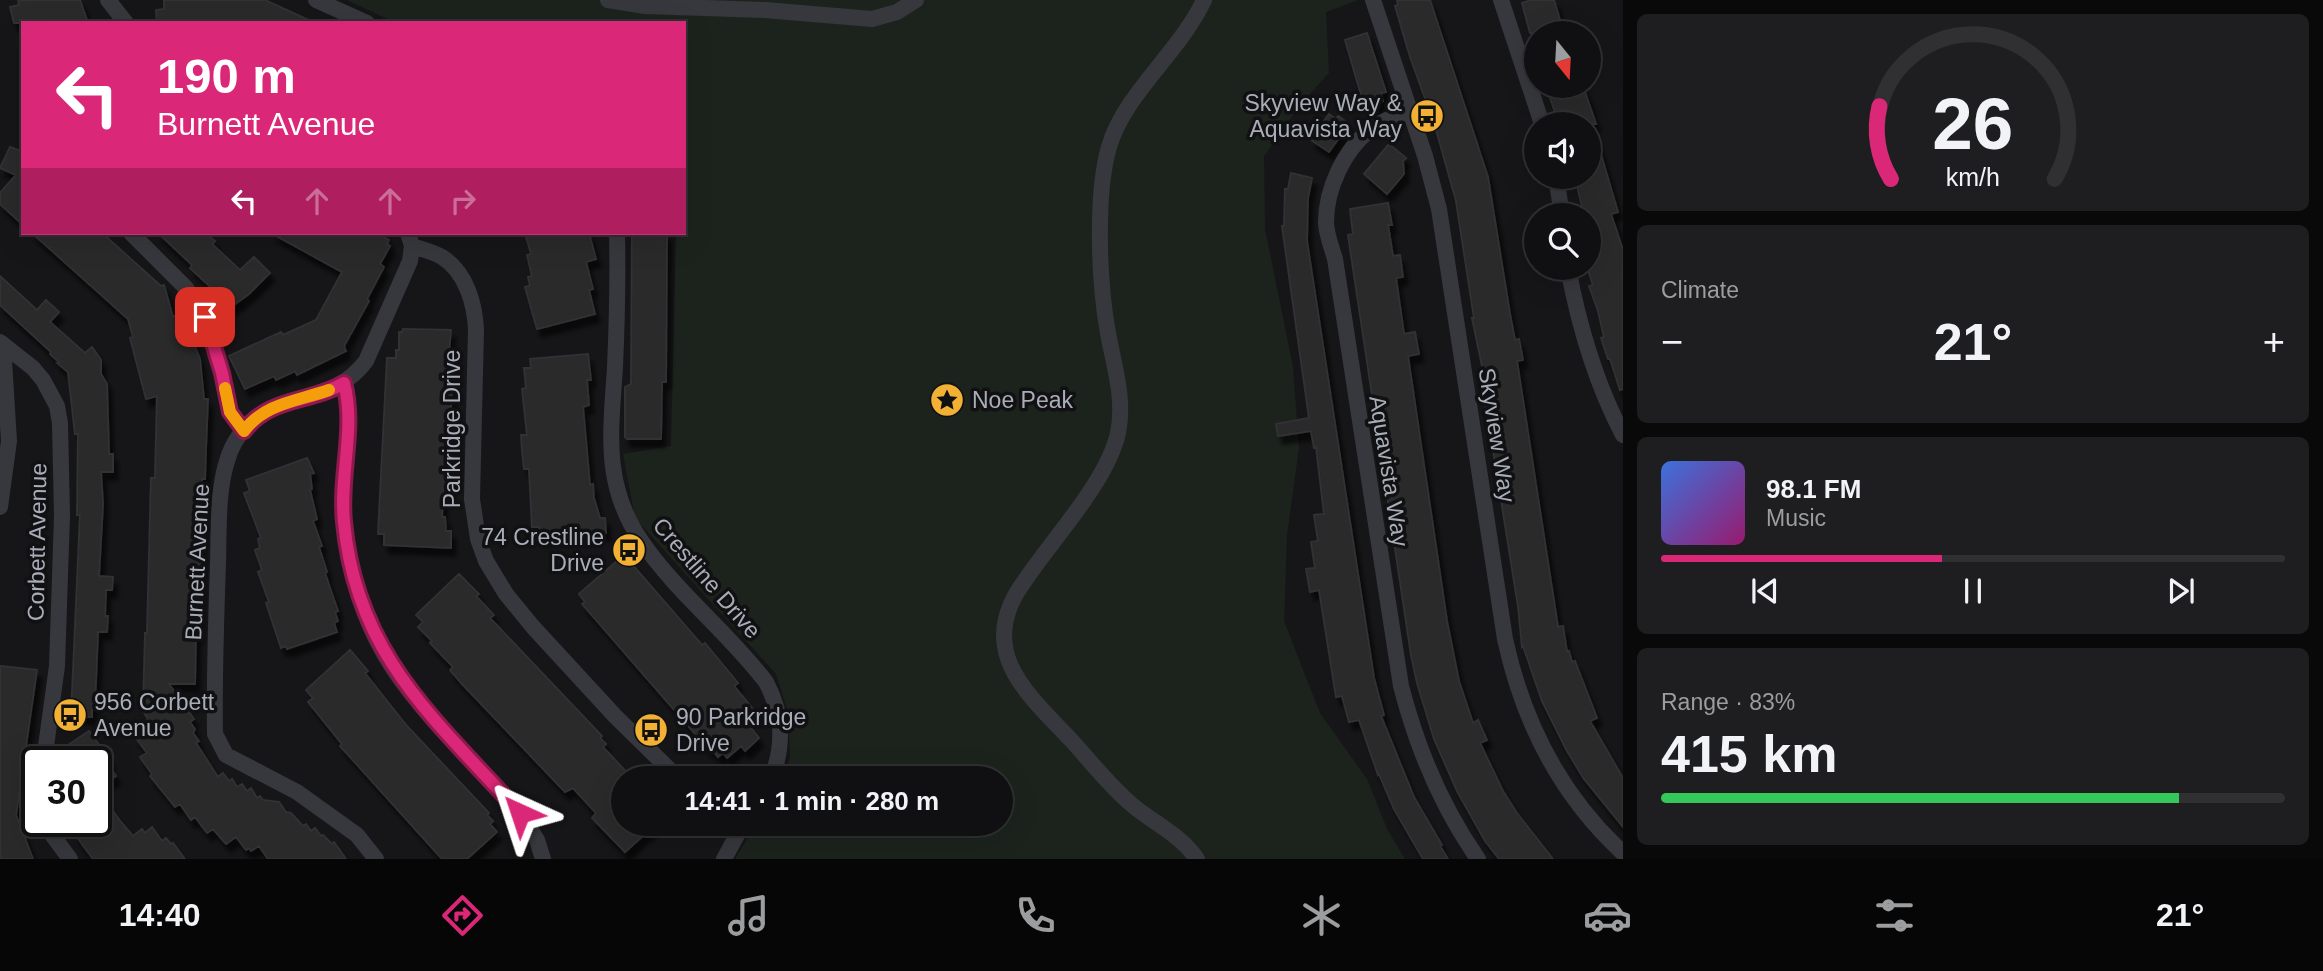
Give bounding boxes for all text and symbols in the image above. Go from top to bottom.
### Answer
north arrow [1524,21,1601,98]
map controls [1524,21,1601,280]
icon: left [42,49,133,140]
text: 190 m [157,49,296,103]
text: 26 [1933,83,2013,164]
place label: Skyview Way & Aquavista Way [1244,90,1402,142]
bus stop icon: Skyview Way & Aquavista Way [1408,97,1446,135]
text: Burnett Avenue [157,106,375,142]
button: sound [1524,112,1601,189]
text: km/h [1946,162,2000,190]
icon: left [225,182,263,220]
icon: ahead [298,182,336,220]
icon: ahead [371,182,409,220]
icon: right [444,182,482,220]
button: search [1524,203,1601,280]
text: Climate [1661,277,1739,303]
pin [175,287,235,347]
icon: arrive [186,298,224,336]
text: 21° [1934,313,2012,371]
text: − [1661,321,1683,363]
text: + [2263,321,2285,363]
street label: Parkridge Drive [439,350,465,508]
street label: Skyview Way [1474,366,1521,505]
place icon: Noe Peak [928,381,966,419]
place label: Noe Peak [972,387,1074,413]
street label: Aquavista Way [1364,394,1414,549]
street label: Corbett Avenue [23,463,51,621]
text: 98.1 FM [1766,474,1861,504]
street label: Burnett Avenue [180,483,214,641]
text: Music [1766,505,1826,531]
street label: Crestline Drive [648,513,766,643]
place label: 74 Crestline Drive [481,524,604,576]
bus stop icon: 74 Crestline Drive [610,531,648,569]
icon: previous [1746,572,1784,610]
icon: pause [1954,572,1992,610]
icon: next [2162,572,2200,610]
place label: 956 Corbett Avenue [94,689,215,741]
text: Range · 83% [1661,689,1795,715]
bus stop icon: 956 Corbett Avenue [51,696,89,734]
place label: 90 Parkridge Drive [676,704,806,756]
bus stop icon: 90 Parkridge Drive [632,711,670,749]
text: 415 km [1661,725,1837,783]
speed limit sign: 30 [21,746,112,837]
position arrow [483,776,557,850]
text: 14:41 · 1 min · 280 m [685,786,939,816]
icon: directions [438,891,487,940]
icon: music [724,891,773,940]
icon: phone [1011,891,1060,940]
icon: climate [1297,891,1346,940]
icon: car [1583,891,1632,940]
icon: filters [1870,891,1919,940]
text: 14:40 [119,897,201,933]
text: 21° [2156,897,2204,933]

